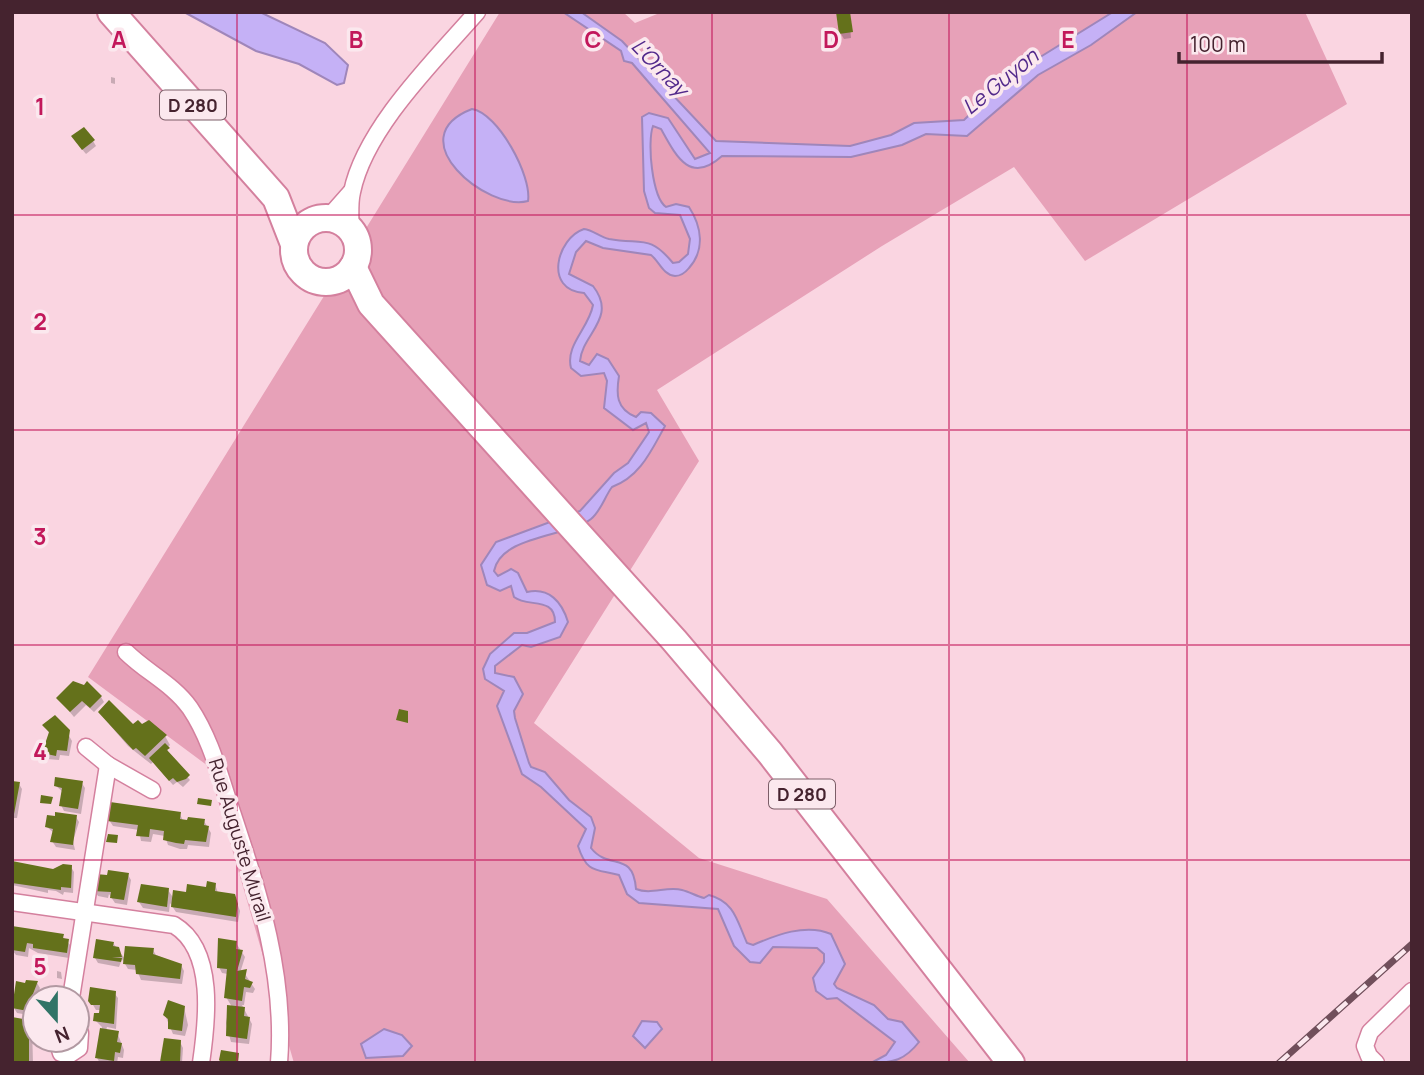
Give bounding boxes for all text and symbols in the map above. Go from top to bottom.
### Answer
scale bar [1179,21,1382,65]
text: A [111,23,127,55]
text: B [349,23,363,55]
text: C [585,23,602,55]
text: D [823,23,839,55]
text: E [1061,23,1075,55]
text: 100 m [1190,30,1246,58]
water label: L'Ornay [626,32,696,104]
water label: Le Guyon [956,41,1045,120]
text: 1 [35,90,45,122]
road number: D 280 [160,90,226,120]
text: 2 [33,305,47,337]
text: 3 [33,520,47,552]
text: 4 [33,735,47,767]
street label: Rue Auguste Murail [203,755,277,925]
road number: D 280 [769,780,835,808]
text: 5 [33,950,47,982]
north arrow [21,984,91,1054]
text: N [51,1020,73,1049]

